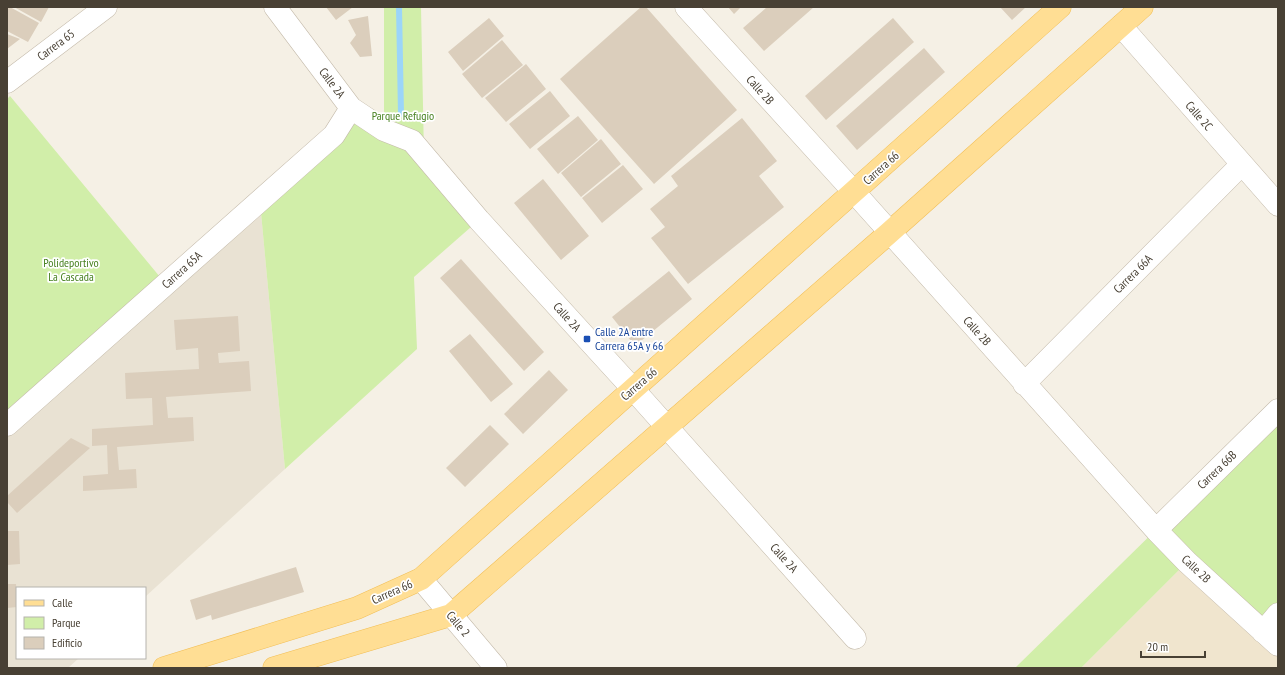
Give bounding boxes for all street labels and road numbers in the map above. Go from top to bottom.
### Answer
street label: Carrera 65 [34,26,77,64]
street label: Calle 2A [316,64,349,101]
street label: Calle 2B [743,72,778,108]
street label: Calle 2C [1183,98,1217,134]
street label: Carrera 66 [860,148,902,188]
street label: Carrera 65A [159,248,205,292]
street label: Carrera 66A [1110,251,1155,296]
street label: Calle 2A [550,299,585,335]
street label: Calle 2B [960,313,995,349]
street label: Carrera 66 [617,364,660,403]
street label: Carrera 66B [1194,447,1240,492]
street label: Calle 2A [767,540,802,576]
street label: Calle 2B [1179,551,1214,586]
street label: Carrera 66 [369,576,415,607]
street label: Calle 2 [443,608,473,639]

